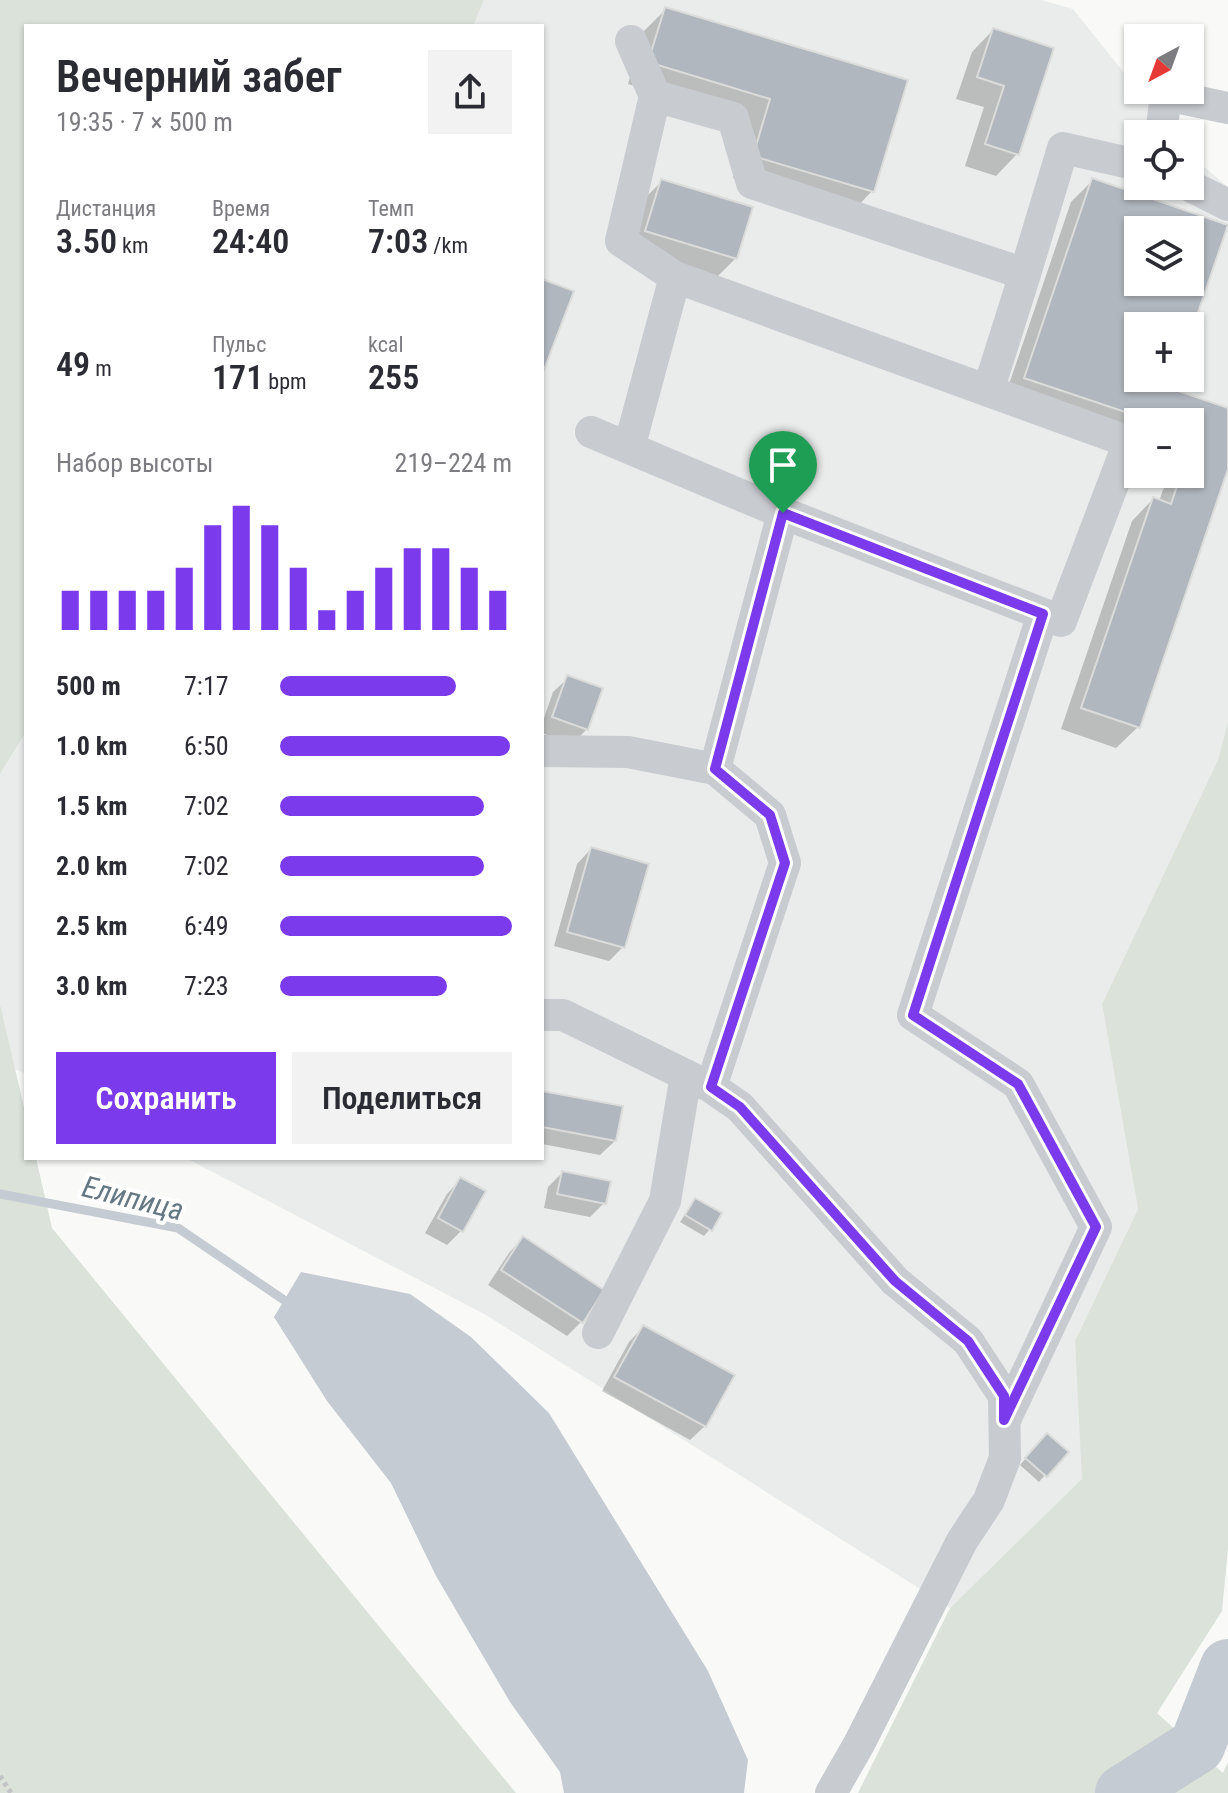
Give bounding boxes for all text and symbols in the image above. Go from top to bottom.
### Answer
north arrow [1124,24,1204,104]
map controls [1124,24,1204,488]
button: share [428,50,512,134]
text: Вечерний забег [56,51,342,103]
text: 19:35 · 7 × 500 m [56,107,233,137]
button: locate [1124,120,1204,200]
text: Дистанция [56,196,156,221]
text: Время [212,196,270,221]
text: Темп [368,196,414,221]
button: layers [1124,216,1204,296]
text: 3.50 [56,221,117,261]
text: 24:40 [212,221,289,261]
text: 7:03 [368,221,428,261]
text: km [117,233,149,258]
text: /km [428,233,468,258]
button: + [1124,312,1204,392]
text: Пульс [212,332,266,357]
text: kcal [368,332,403,357]
text: 49 [56,344,90,384]
text: m [90,356,112,381]
text: 171 [212,357,263,397]
text: 255 [368,357,419,397]
text: bpm [263,369,307,394]
button: − [1124,408,1204,488]
pin [749,431,817,513]
icon: arrive [761,443,805,487]
text: Набор высоты [56,448,213,478]
text: 219–224 m [395,448,512,478]
text: 500 m [56,671,121,701]
text: 7:17 [184,671,229,701]
text: 1.0 km [56,731,128,761]
text: 6:50 [184,731,229,761]
text: 1.5 km [56,791,128,821]
text: 7:02 [184,791,229,821]
text: 2.0 km [56,851,128,881]
text: 7:02 [184,851,229,881]
text: 2.5 km [56,911,128,941]
text: 6:49 [184,911,229,941]
text: 3.0 km [56,971,128,1001]
text: 7:23 [184,971,229,1001]
button: Сохранить [56,1052,276,1144]
button: Поделиться [292,1052,512,1144]
water label: Елипица [79,1169,187,1227]

